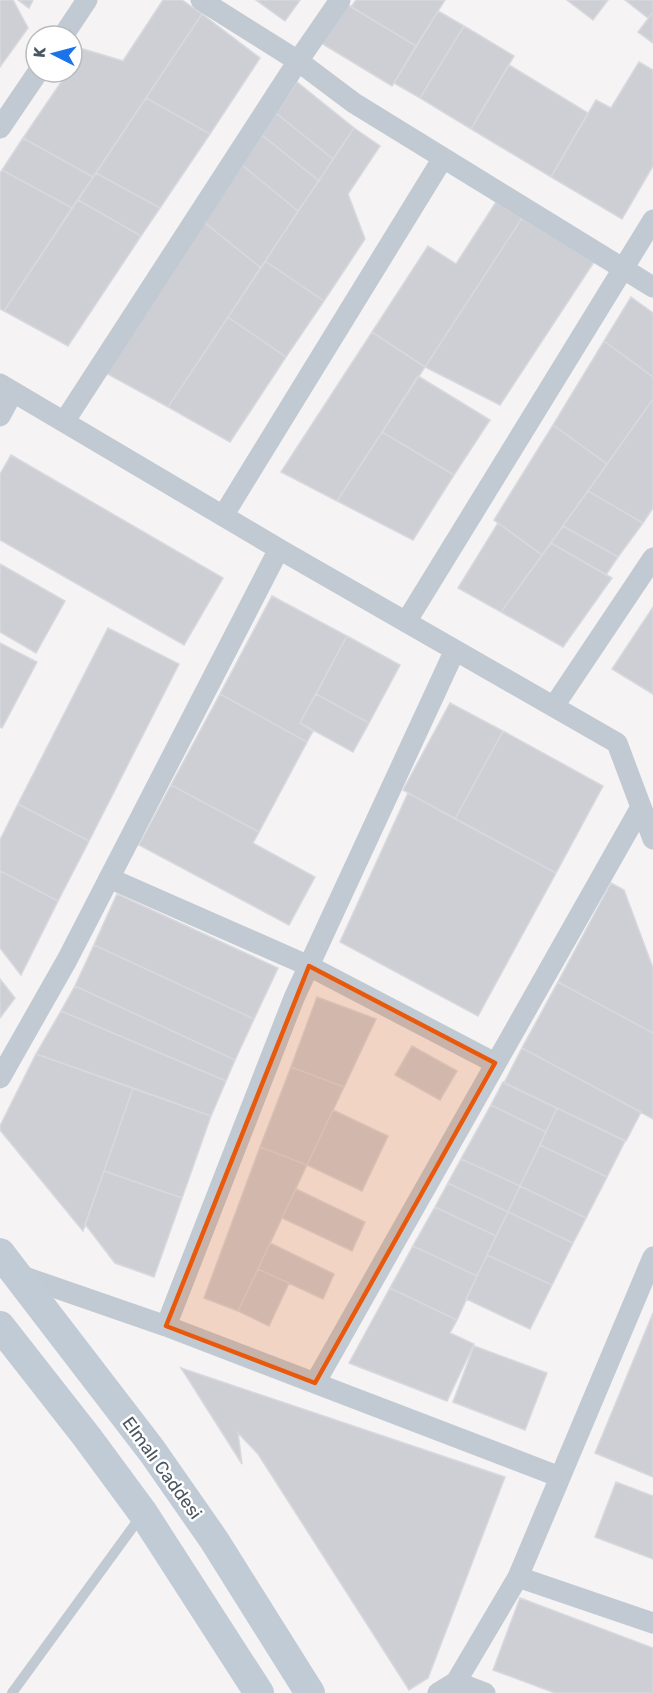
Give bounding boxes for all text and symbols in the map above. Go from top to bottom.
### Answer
north arrow [24,24,84,84]
text: K [30,46,50,59]
street label: Elmalı Caddesi [117,1412,207,1524]

